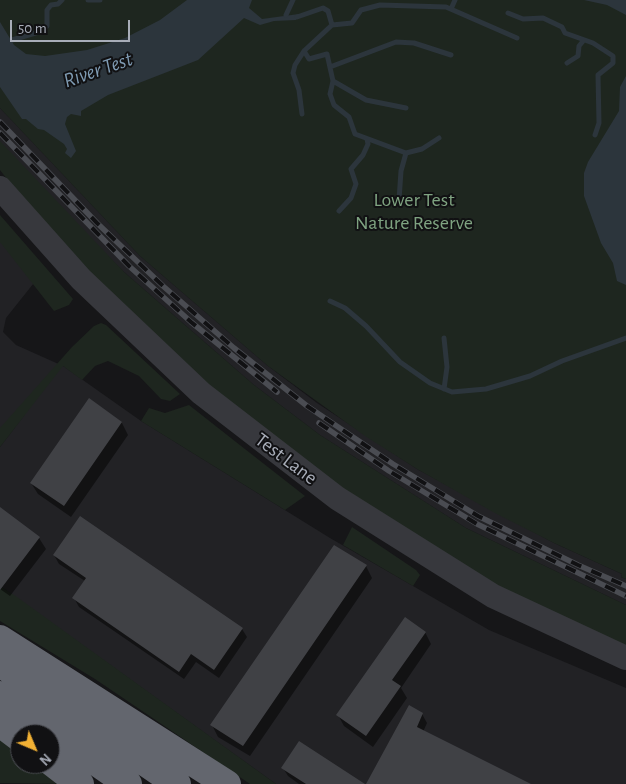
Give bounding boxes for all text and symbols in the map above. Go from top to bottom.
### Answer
scale bar [12,10,132,42]
text: 50 m [18,21,47,36]
water label: River Test [60,46,136,94]
park label: Lower Test Nature Reserve [355,188,473,235]
street label: Test Lane [250,428,322,490]
north arrow [10,724,60,774]
text: N [37,751,53,767]

